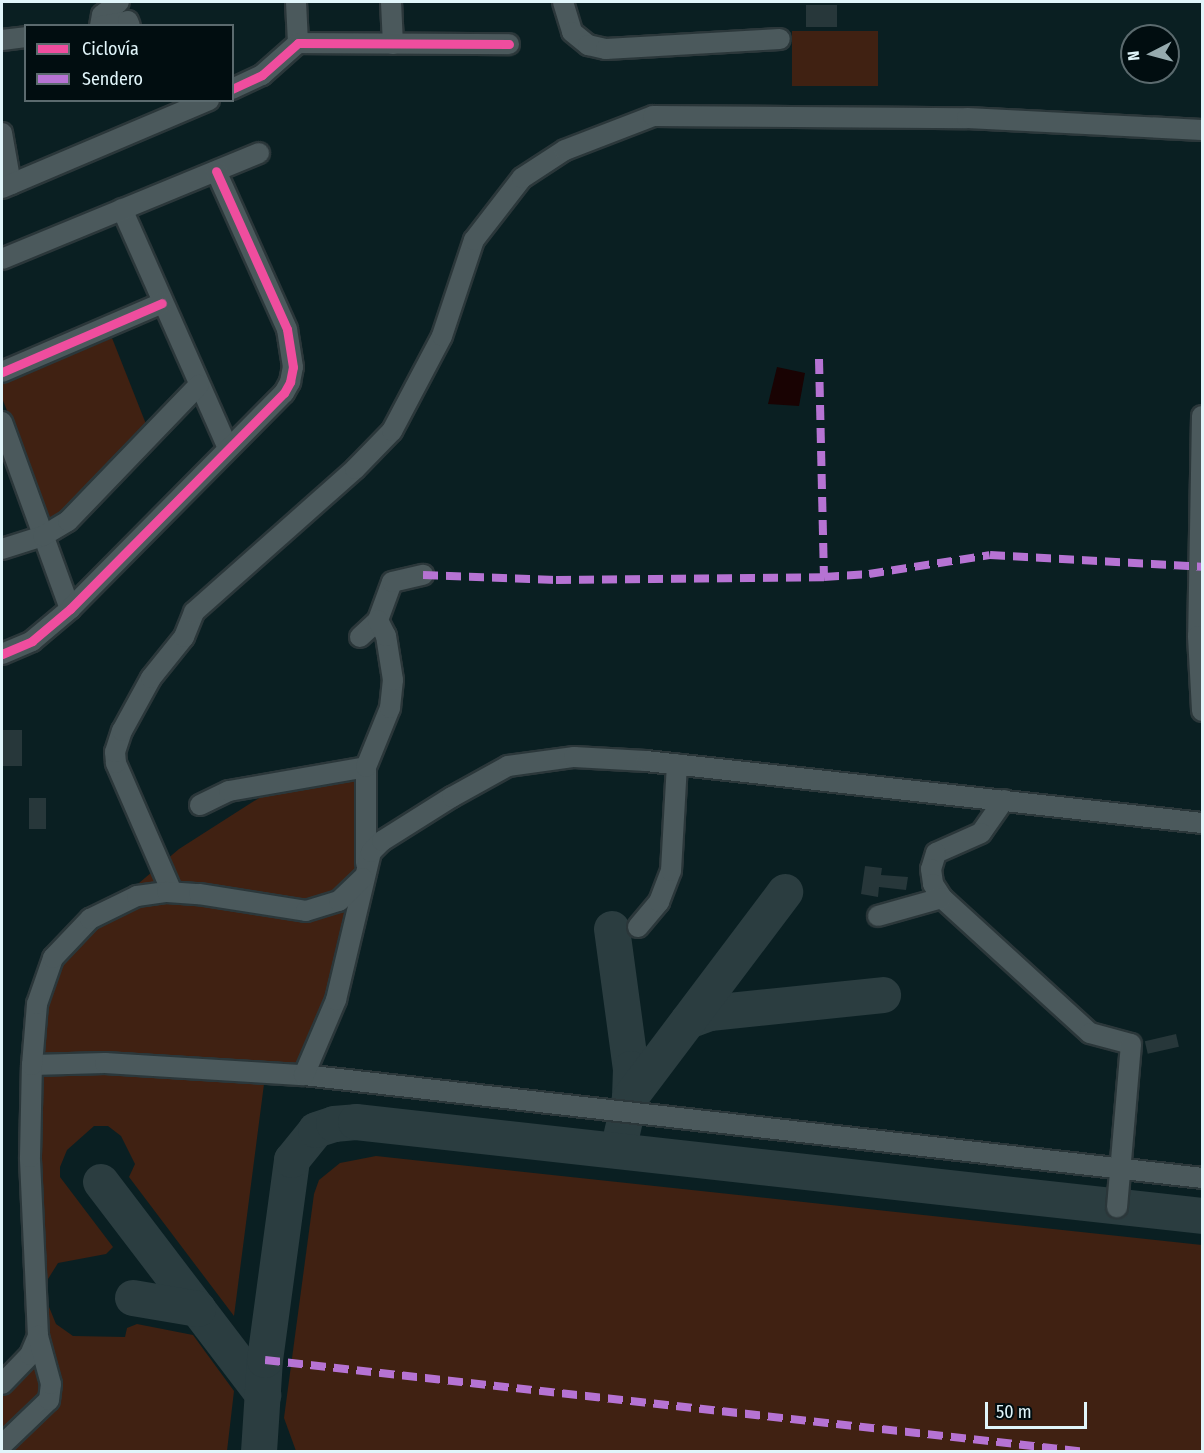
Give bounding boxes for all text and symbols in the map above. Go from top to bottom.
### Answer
legend [24,24,234,102]
north arrow [1120,24,1180,84]
text: Ciclovía [82,38,139,60]
text: N [1124,50,1144,61]
text: Sendero [82,68,143,90]
scale bar [988,1390,1090,1428]
text: 50 m [996,1401,1032,1423]

